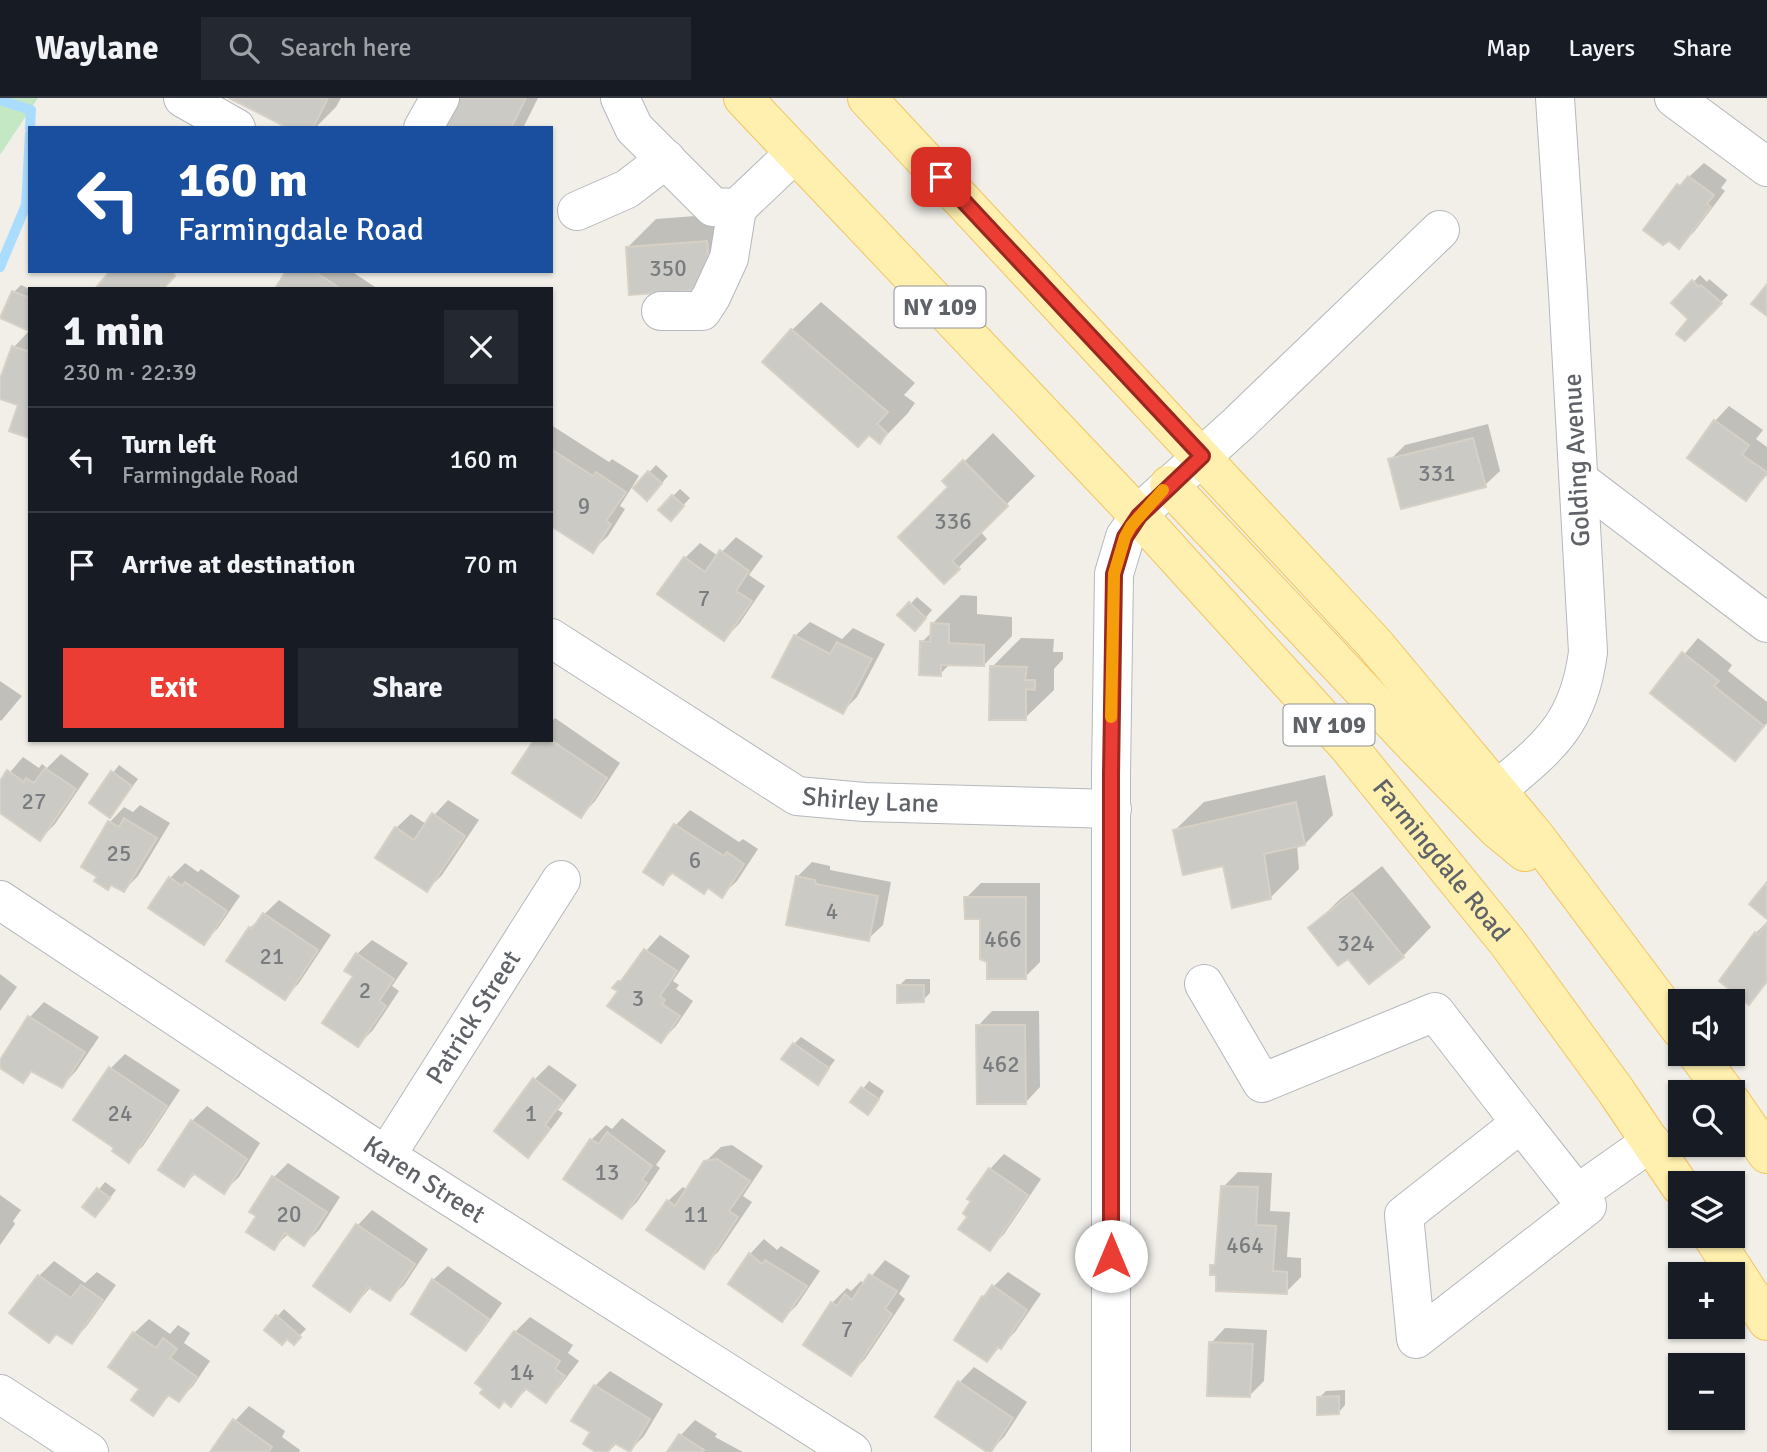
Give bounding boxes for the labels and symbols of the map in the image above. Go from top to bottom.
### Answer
pin [911,147,971,207]
house number: 350 [649,254,687,283]
road number: NY 109 [894,286,986,328]
street label: Golding Avenue [1556,373,1598,547]
house number: 331 [1418,459,1456,488]
house number: 9 [578,492,590,521]
house number: 336 [934,507,972,536]
house number: 7 [698,584,710,613]
road number: NY 109 [1284,704,1374,746]
street label: Farmingdale Road [1365,773,1516,948]
street label: Shirley Lane [801,781,939,820]
house number: 27 [22,787,46,816]
house number: 25 [107,839,131,868]
house number: 6 [689,846,701,875]
house number: 4 [826,897,838,926]
house number: 466 [984,925,1022,954]
house number: 324 [1337,929,1375,958]
house number: 21 [260,942,284,971]
street label: Patrick Street [420,945,528,1090]
house number: 2 [359,976,371,1005]
house number: 3 [632,984,644,1013]
house number: 462 [982,1050,1020,1079]
house number: 24 [108,1099,132,1128]
house number: 1 [525,1099,537,1128]
street label: Karen Street [357,1129,491,1231]
house number: 13 [595,1158,619,1187]
house number: 20 [277,1200,301,1229]
house number: 11 [684,1200,708,1229]
position arrow [1074,1219,1148,1293]
house number: 464 [1226,1231,1264,1260]
house number: 7 [841,1315,853,1344]
house number: 14 [510,1358,534,1387]

